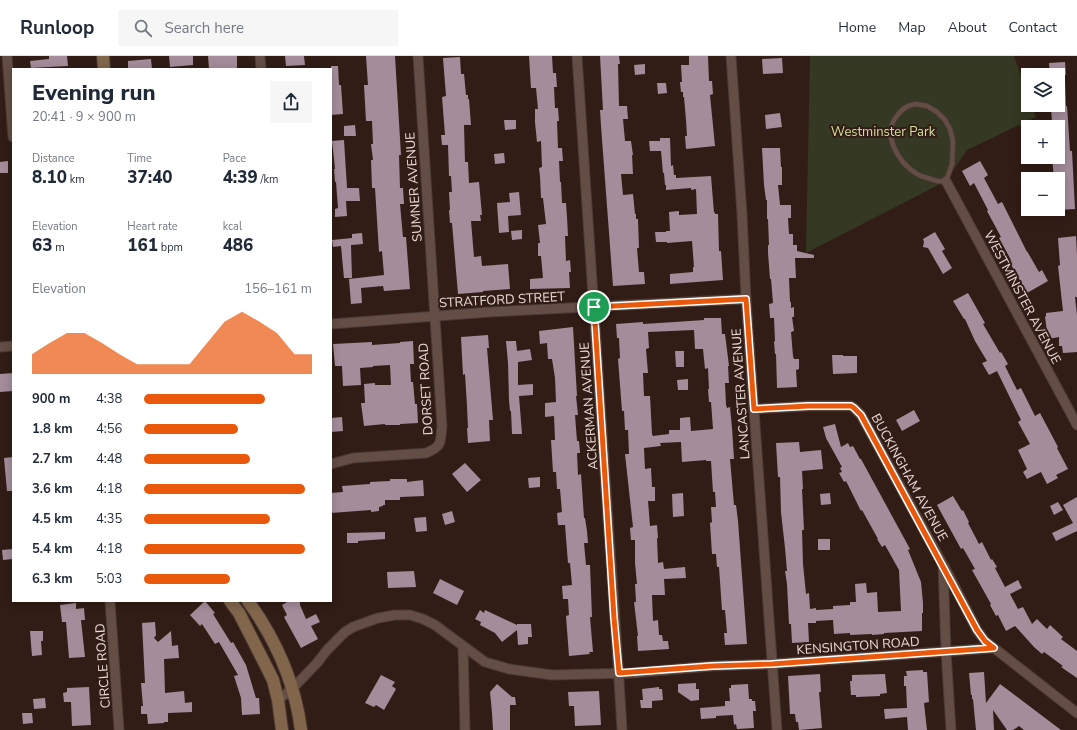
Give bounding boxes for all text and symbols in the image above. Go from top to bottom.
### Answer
search box [118,10,398,46]
text: Runloop [20,15,94,41]
icon: search [132,17,154,39]
text: Search here [164,18,244,38]
text: Home [838,18,876,37]
text: Map [898,18,926,37]
text: About [948,18,987,37]
text: Contact [1009,18,1057,37]
map controls [1021,68,1065,216]
button: layers [1021,68,1065,112]
text: Evening run [32,78,156,108]
button: share [270,81,312,123]
text: 20:41 · 9 × 900 m [32,108,136,126]
button: + [1021,120,1065,164]
park label: Westminster Park [831,123,936,141]
street label: SUMNER AVENUE [401,132,427,242]
text: Distance [32,151,75,166]
text: Time [127,151,152,166]
text: Pace [223,151,246,166]
text: 8.10 [32,166,67,189]
text: 37:40 [127,166,173,189]
text: 4:39 [223,166,258,189]
text: km [67,172,85,187]
text: /km [258,172,279,187]
button: − [1021,172,1065,216]
text: Elevation [32,219,78,234]
text: Heart rate [127,219,178,234]
text: kcal [223,219,242,234]
street label: WESTMINSTER AVENUE [979,228,1065,367]
text: 63 [32,234,52,257]
text: 161 [127,234,158,257]
text: 486 [223,234,253,257]
text: m [52,240,65,255]
text: bpm [158,240,183,255]
text: Elevation [32,280,86,298]
text: 156–161 m [244,280,312,298]
street label: STRATFORD STREET [439,288,566,312]
pin [577,290,611,324]
icon: arrive [583,296,605,318]
street label: LANCASTER AVENUE [727,328,755,460]
street label: ACKERMAN AVENUE [576,341,602,470]
street label: DORSET ROAD [415,342,437,436]
text: 900 m [32,390,70,408]
text: 4:38 [96,390,122,408]
street label: BUCKINGHAM AVENUE [867,410,952,545]
text: 1.8 km [32,420,73,438]
text: 4:56 [96,420,122,438]
text: 2.7 km [32,450,73,468]
text: 4:48 [96,450,122,468]
text: 3.6 km [32,480,73,498]
text: 4:18 [96,480,122,498]
text: 4.5 km [32,510,73,528]
text: 4:35 [96,510,122,528]
text: 5.4 km [32,540,73,558]
text: 4:18 [96,540,122,558]
text: 6.3 km [32,570,73,588]
text: 5:03 [96,570,122,588]
street label: CIRCLE ROAD [91,623,115,709]
street label: KENSINGTON ROAD [796,633,920,659]

